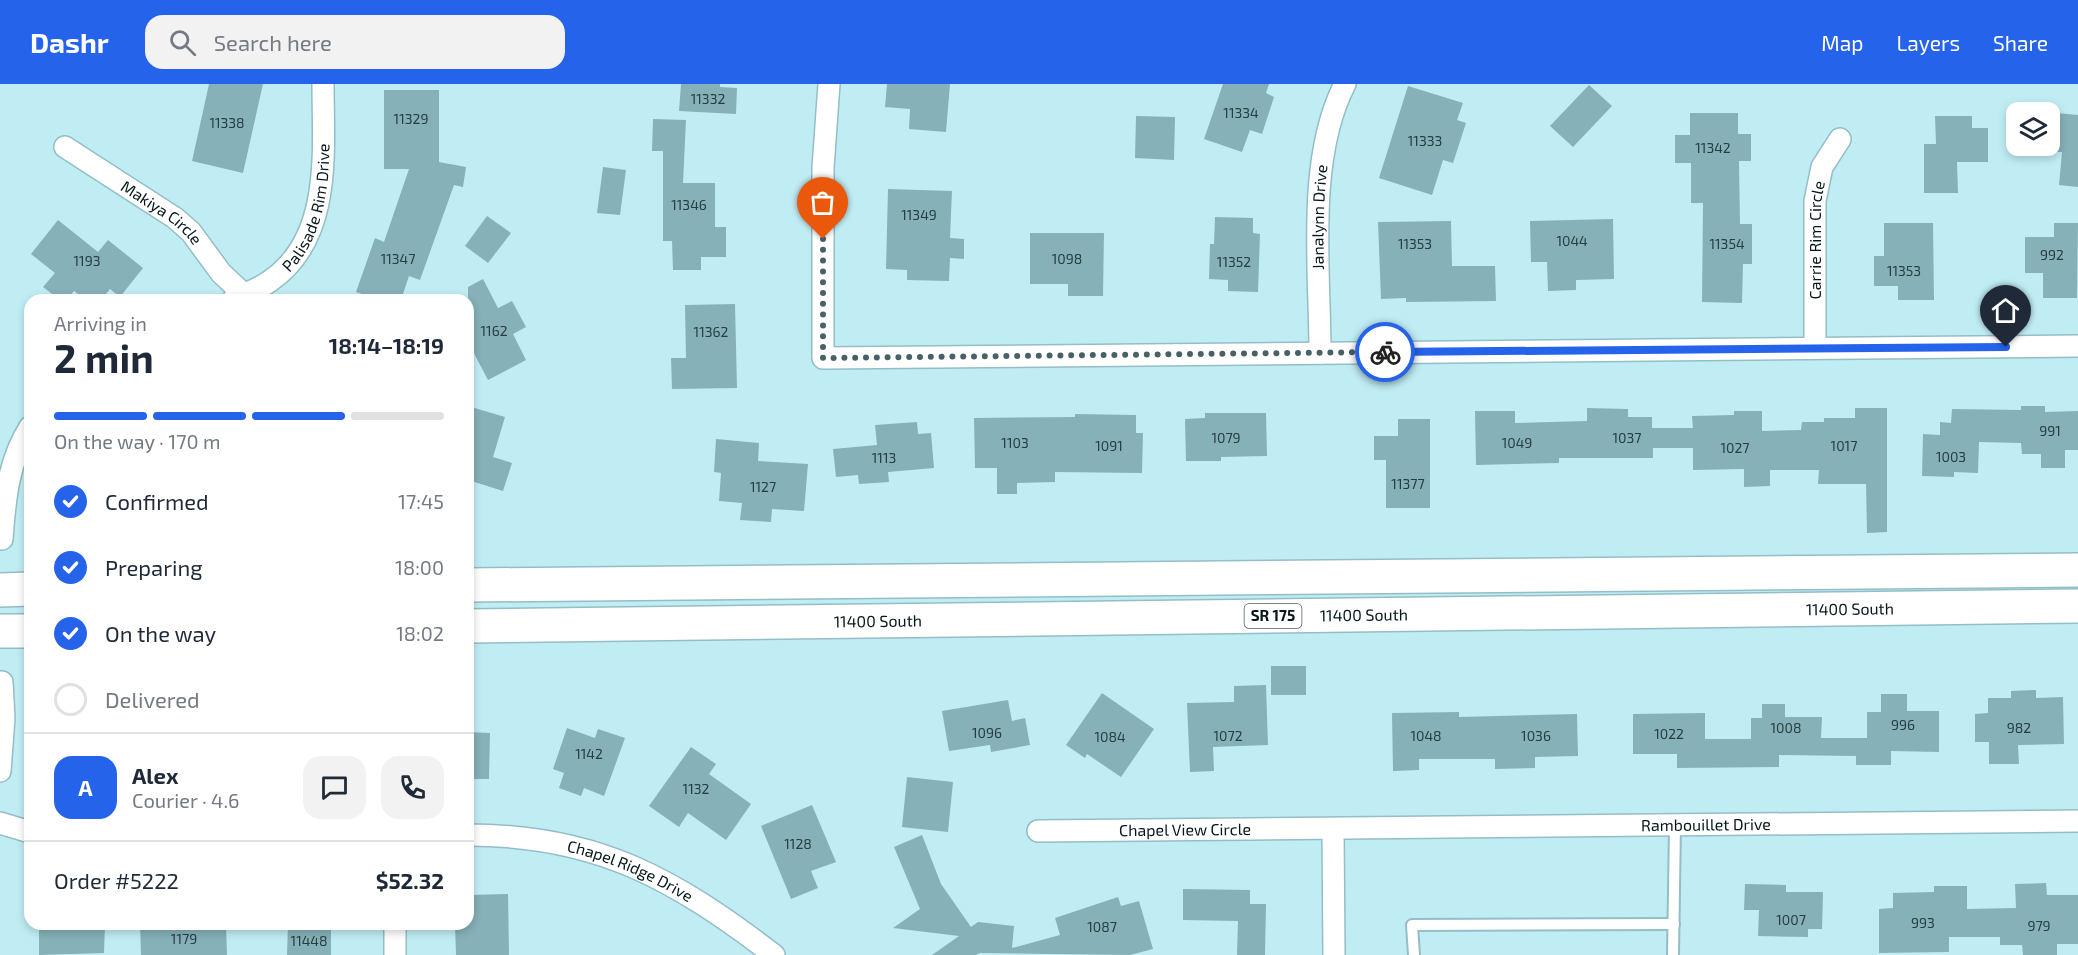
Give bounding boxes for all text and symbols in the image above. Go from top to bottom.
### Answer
search box [145,15,565,69]
text: Dashr [30,25,109,59]
icon: search [166,26,199,59]
text: Search here [214,29,332,55]
text: Map [1821,30,1863,55]
text: Layers [1896,30,1960,55]
text: Share [1993,30,2048,55]
house number: 11332 [691,90,725,107]
map controls [2006,102,2060,156]
button: layers [2006,102,2060,156]
house number: 11334 [1223,104,1259,121]
house number: 11329 [394,110,428,127]
house number: 11338 [209,114,245,131]
house number: 11333 [1408,132,1442,149]
house number: 11342 [1695,139,1731,156]
street label: Palisade Rim Drive [277,143,333,275]
street label: Janalynn Drive [1308,163,1331,270]
street label: Makiya Circle [118,176,207,248]
pin [797,177,848,239]
street label: Carrie Rim Circle [1805,179,1828,299]
icon: bag [806,186,839,219]
house number: 11346 [671,196,707,213]
house number: 11349 [901,206,937,223]
house number: 1044 [1556,232,1588,249]
house number: 11353 [1398,235,1432,252]
house number: 11354 [1709,235,1745,252]
house number: 992 [2040,246,2064,263]
house number: 11347 [381,250,415,267]
house number: 1098 [1052,250,1082,267]
house number: 1193 [74,252,100,269]
house number: 11352 [1217,253,1251,270]
house number: 11353 [1887,262,1921,279]
pin [1980,285,2031,347]
icon: home [1989,294,2022,327]
text: Arriving in [54,311,147,335]
house number: 1162 [480,322,508,339]
courier [1355,322,1415,382]
house number: 11362 [694,323,729,340]
text: 18:14–18:19 [329,332,444,358]
text: 2 min [54,334,154,381]
icon: bike [1369,336,1402,369]
house number: 991 [2039,422,2061,439]
text: On the way · 170 m [54,429,221,453]
house number: 1079 [1211,429,1241,446]
house number: 1037 [1613,429,1641,446]
house number: 1103 [1001,434,1029,451]
house number: 1049 [1502,434,1532,451]
house number: 1091 [1095,437,1123,454]
house number: 1017 [1831,437,1857,454]
house number: 1027 [1720,439,1750,456]
house number: 1003 [1936,448,1966,465]
house number: 1113 [872,449,896,466]
house number: 11377 [1391,475,1425,492]
house number: 1127 [750,478,776,495]
icon: check [54,485,87,518]
text: Confirmed [105,488,209,514]
text: 17:45 [398,489,444,513]
icon: check [54,551,87,584]
text: Preparing [105,554,203,580]
text: 18:00 [395,555,444,579]
street label: 11400 South [1806,598,1894,618]
road number: SR 175 [1244,604,1302,628]
street label: 11400 South [1320,604,1408,624]
street label: 11400 South [834,610,922,630]
icon: check [54,617,87,650]
text: On the way [105,620,216,646]
text: 18:02 [396,621,444,645]
text: Delivered [105,686,200,712]
house number: 996 [1891,716,1915,733]
house number: 1008 [1771,719,1801,736]
house number: 982 [2007,719,2031,736]
house number: 1096 [972,724,1002,741]
house number: 1022 [1654,725,1684,742]
house number: 1072 [1213,727,1243,744]
house number: 1048 [1410,727,1442,744]
house number: 1036 [1521,727,1551,744]
house number: 1084 [1094,728,1126,745]
house number: 1142 [575,745,603,762]
button: chat [303,756,366,819]
button: phone [381,756,444,819]
text: Alex [132,762,178,788]
text: A [78,774,93,800]
house number: 1132 [683,780,710,797]
text: Courier · 4.6 [132,788,239,812]
street label: Rambouillet Drive [1641,814,1771,834]
street label: Chapel View Circle [1119,819,1251,839]
house number: 1128 [784,835,812,852]
street label: Chapel Ridge Drive [566,836,697,905]
text: Order #5222 [54,867,179,893]
text: $52.32 [376,867,444,893]
house number: 1007 [1776,911,1806,928]
house number: 993 [1911,914,1935,931]
house number: 979 [2027,917,2051,934]
house number: 1087 [1087,918,1117,935]
house number: 1179 [171,930,197,947]
house number: 11448 [291,932,327,949]

